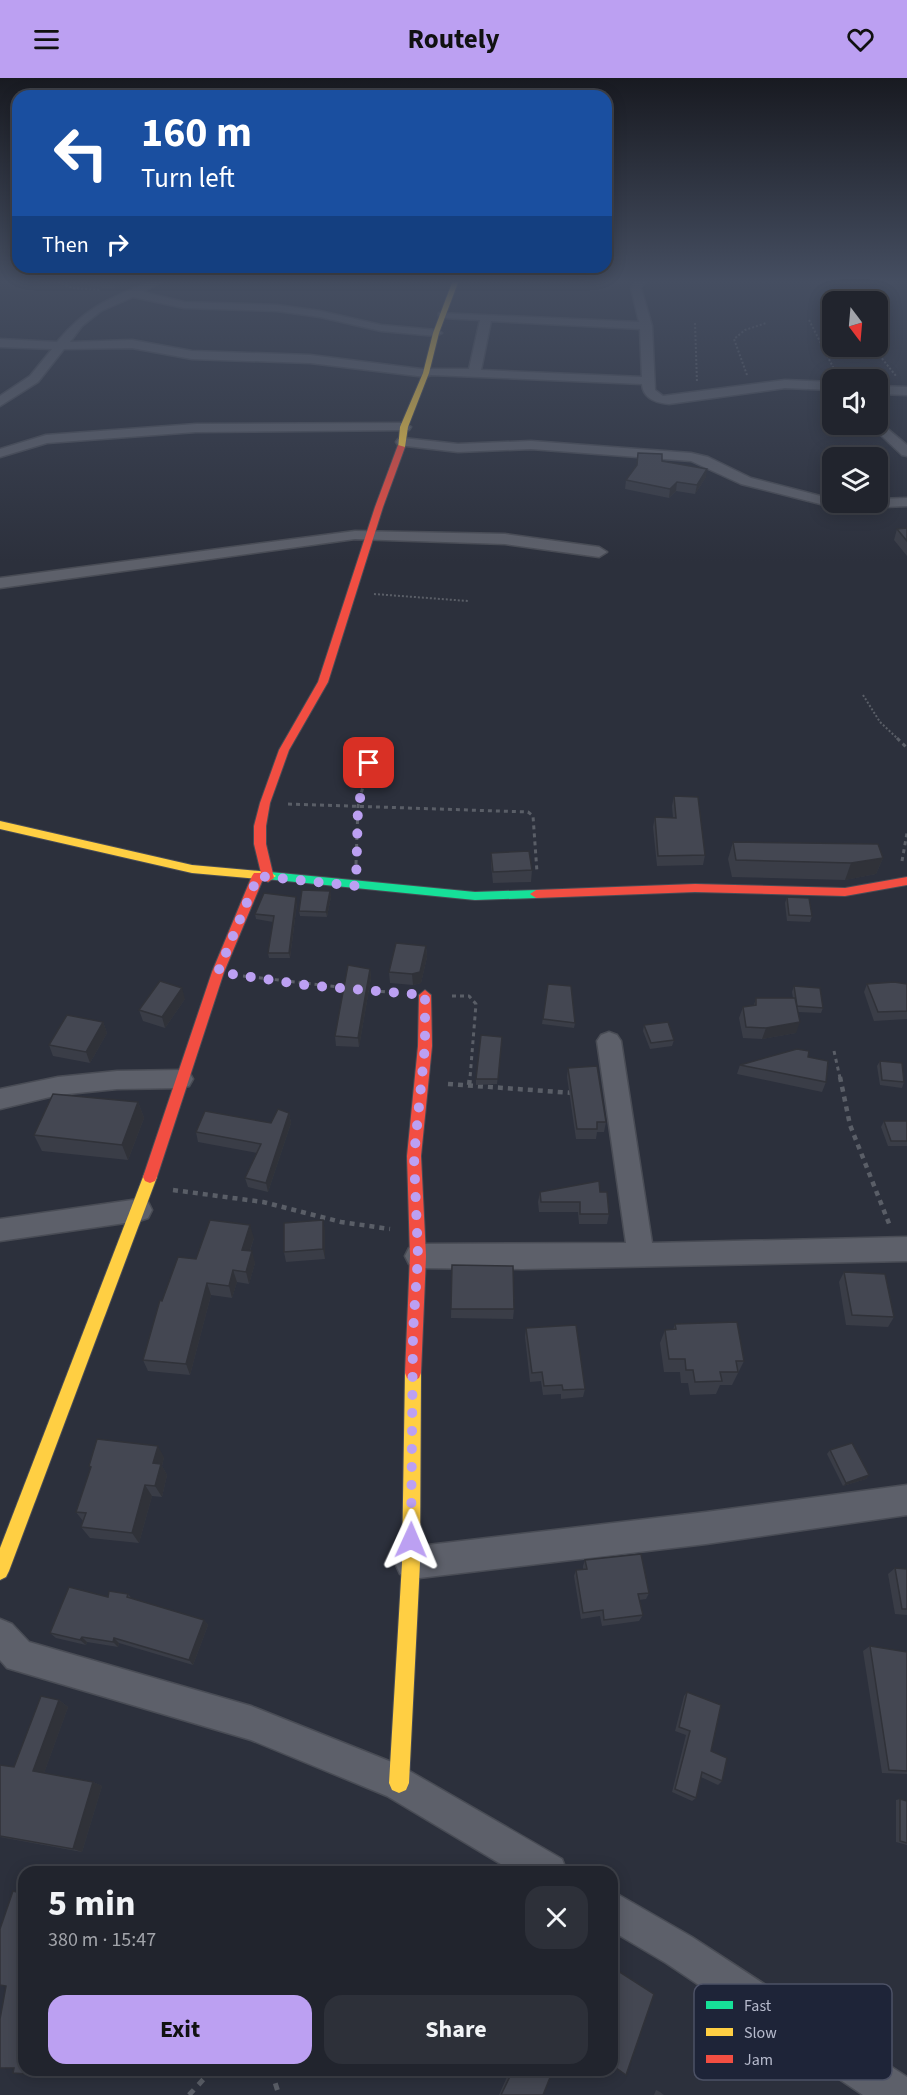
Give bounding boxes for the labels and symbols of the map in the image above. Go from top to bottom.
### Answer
north arrow [822,291,888,357]
pin [343,737,394,788]
position arrow [379,1508,443,1572]
legend [694,1984,892,2080]
text: Fast [744,1995,772,2017]
text: Slow [744,2022,777,2044]
text: Jam [744,2049,773,2071]

